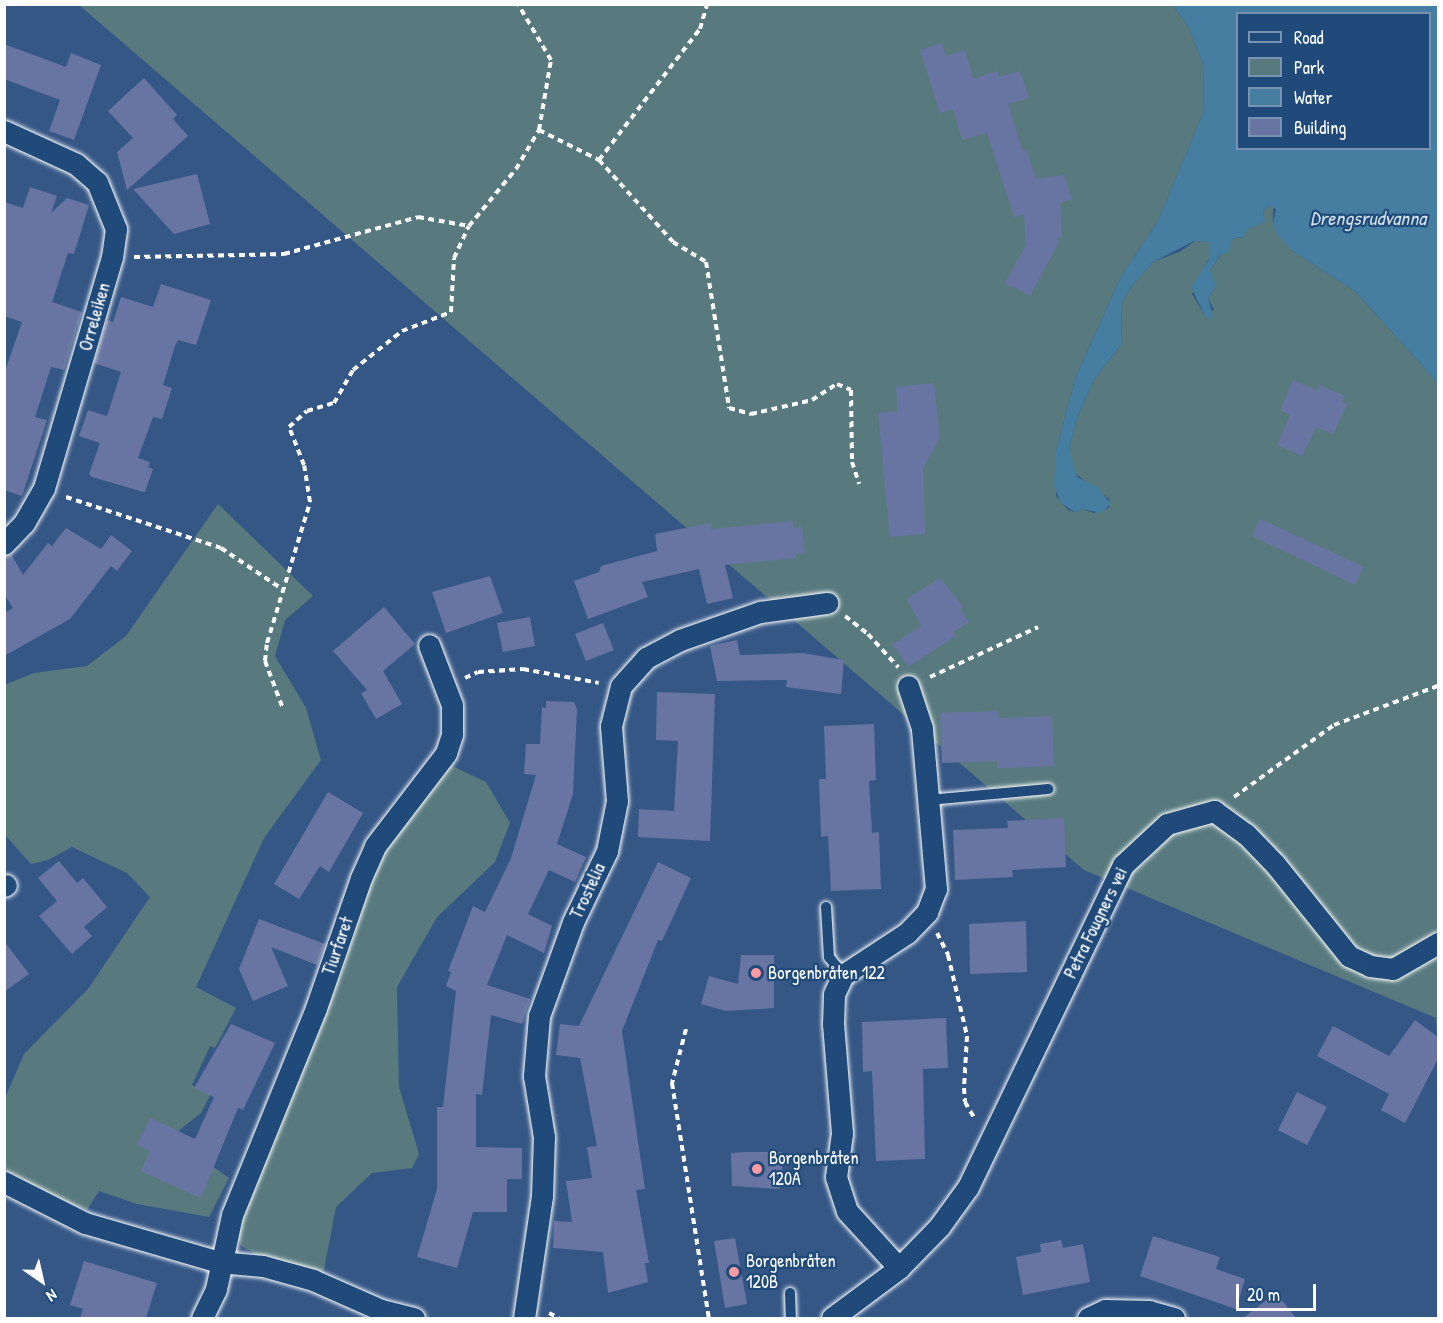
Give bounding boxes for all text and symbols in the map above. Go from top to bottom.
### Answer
legend [1236,12,1431,150]
text: Road [1294,25,1324,50]
text: Park [1294,55,1324,80]
text: Water [1294,85,1332,110]
text: Building [1294,115,1346,140]
water label: Drengsrudvanna [1310,205,1426,229]
street label: Orreleiken [75,280,115,354]
street label: Trostelia [566,860,610,922]
street label: Petra Fougners vei [1060,864,1132,982]
street label: Tiurfaret [318,914,358,978]
place label: Borgenbråten 122 [768,962,885,984]
marker: Borgenbråten 122 [749,966,763,980]
place label: Borgenbråten 120A [769,1148,859,1190]
marker: Borgenbråten 120A [750,1162,764,1176]
north arrow [12,1251,72,1311]
place label: Borgenbråten 120B [746,1251,836,1294]
marker: Borgenbråten 120B [727,1265,741,1279]
scale bar [1239,1272,1318,1310]
text: 20 m [1247,1282,1280,1307]
text: N [42,1284,62,1307]

